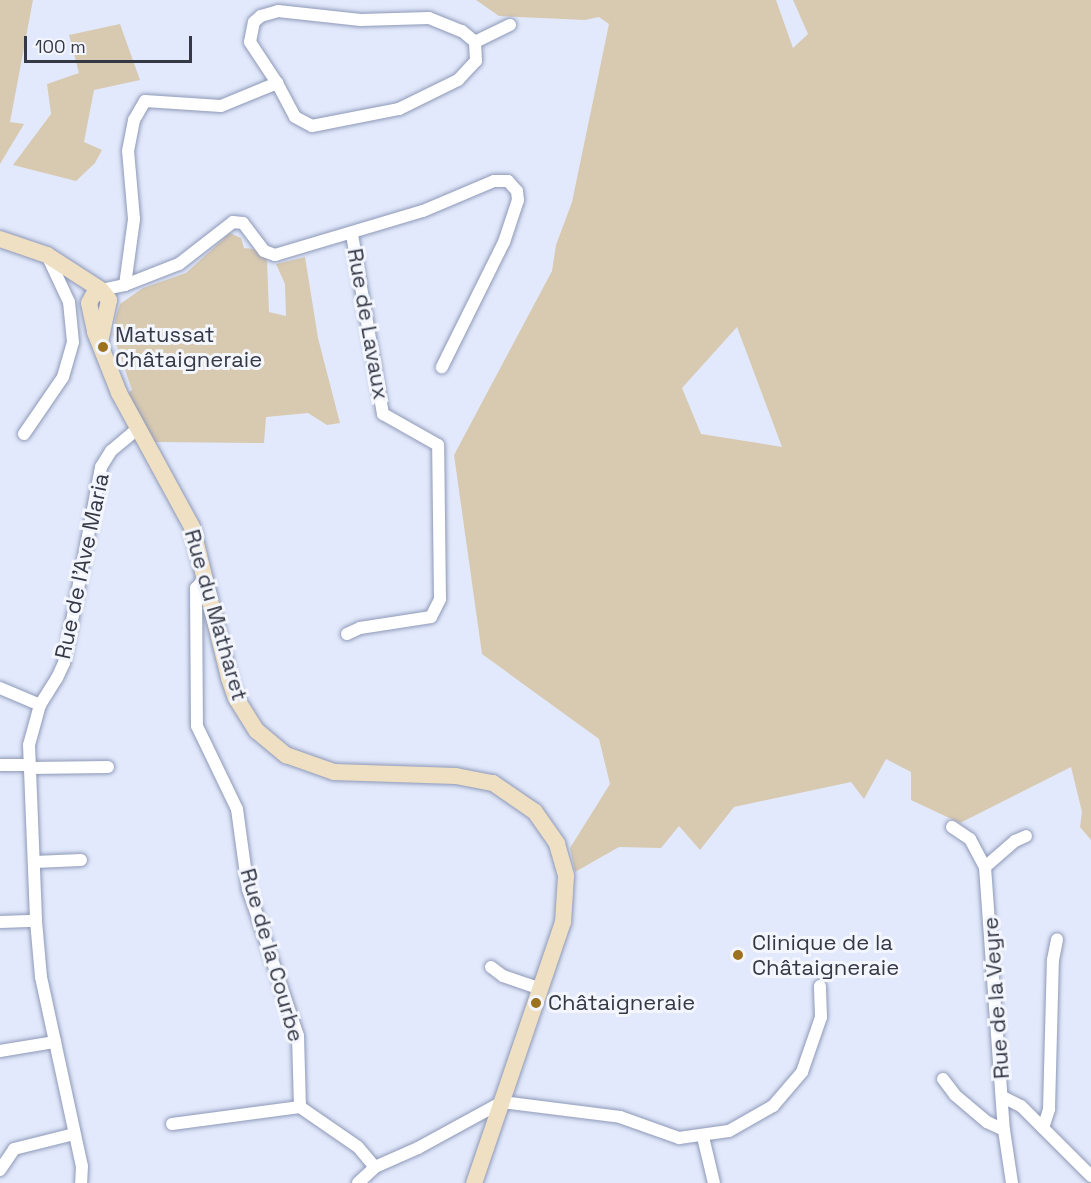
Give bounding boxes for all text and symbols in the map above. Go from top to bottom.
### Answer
scale bar [27,24,195,62]
text: 100 m [35,35,86,58]
street label: Rue de Lavaux [342,246,394,402]
place label: Matussat Châtaigneraie [115,321,262,372]
marker: Matussat Châtaigneraie [96,340,110,354]
street label: Rue de l'Ave Maria [49,471,115,661]
street label: Rue du Matharet [179,526,253,704]
street label: Rue de la Courbe [235,865,309,1045]
street label: Rue de la Veyre [977,916,1015,1080]
place label: Clinique de la Châtaigneraie [752,929,899,980]
marker: Clinique de la Châtaigneraie [729,946,747,964]
place label: Châtaigneraie [548,990,695,1016]
marker: Châtaigneraie [529,996,543,1010]

